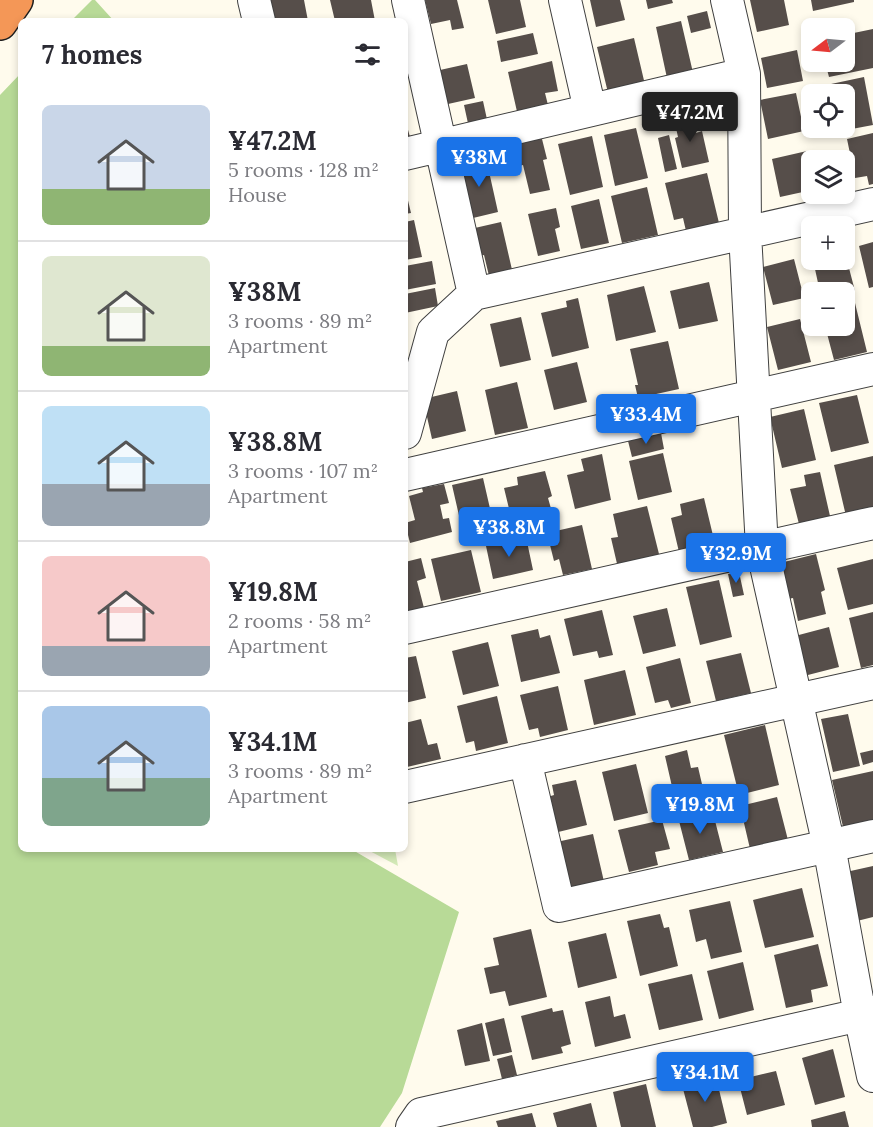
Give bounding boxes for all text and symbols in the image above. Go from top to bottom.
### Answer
north arrow [801,18,855,72]
map controls [801,18,855,336]
text: 7 homes [42,38,142,71]
icon: filters [351,38,384,71]
button: locate [801,84,855,138]
pin: ¥47.2M [641,92,739,143]
text: ¥47.2M [656,99,724,124]
text: ¥47.2M [228,124,317,157]
icon: home [90,129,162,201]
pin: ¥38M [443,137,515,188]
text: ¥38M [451,144,507,169]
button: layers [801,150,855,204]
text: 5 rooms · 128 m² [228,157,379,182]
text: House [228,182,287,207]
button: + [801,216,855,270]
text: ¥38M [228,275,301,308]
icon: home [90,280,162,352]
button: − [801,282,855,336]
text: 3 rooms · 89 m² [228,308,372,333]
text: Apartment [228,333,328,358]
pin: ¥33.4M [597,394,695,445]
text: ¥33.4M [610,401,682,426]
text: ¥38.8M [228,425,322,458]
icon: home [90,430,162,502]
text: 3 rooms · 107 m² [228,458,378,483]
text: Apartment [228,483,328,508]
pin: ¥38.8M [460,507,558,558]
text: ¥38.8M [473,514,545,539]
pin: ¥32.9M [687,533,785,584]
text: ¥32.9M [700,540,772,565]
text: ¥19.8M [228,575,318,608]
icon: home [90,580,162,652]
text: 2 rooms · 58 m² [228,608,372,633]
text: Apartment [228,633,328,658]
text: ¥34.1M [228,725,317,758]
icon: home [90,730,162,802]
text: 3 rooms · 89 m² [228,758,372,783]
text: Apartment [228,783,328,808]
pin: ¥19.8M [651,784,749,835]
text: ¥19.8M [665,791,735,816]
pin: ¥34.1M [656,1052,754,1103]
text: ¥34.1M [671,1059,739,1084]

